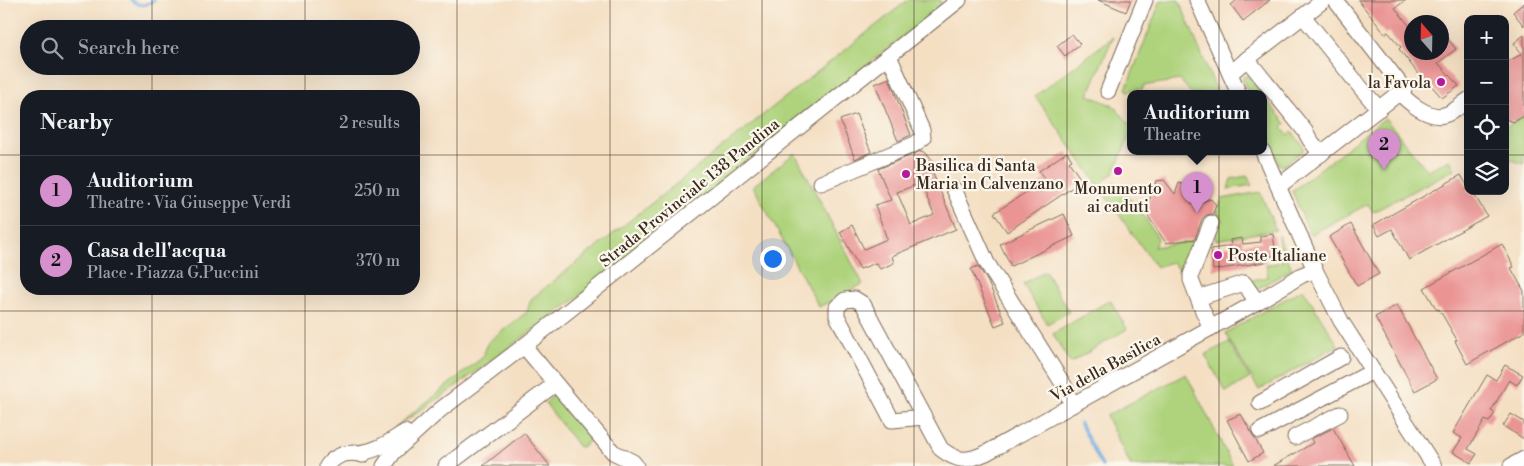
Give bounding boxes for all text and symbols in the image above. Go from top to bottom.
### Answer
north arrow [1404,15,1449,60]
map controls [1464,15,1509,195]
button: + [1464,15,1509,60]
search box [20,20,420,75]
icon: search [38,34,66,62]
text: Search here [78,36,179,60]
button: − [1464,60,1509,105]
place label: la Favola [1368,73,1432,93]
marker: la Favola [1435,76,1447,88]
popup [1127,90,1267,155]
text: Auditorium [1144,101,1250,125]
button: locate [1464,105,1509,150]
text: Nearby [40,110,113,136]
text: 2 results [339,113,400,133]
street label: Strada Provinciale 138 Pandina [596,113,784,272]
text: Theatre [1144,125,1201,145]
pin: 2 [1368,129,1400,170]
button: layers [1464,150,1509,195]
place label: Basilica di Santa Maria in Calvenzano [915,156,1064,194]
marker: Monumento ai caduti [1112,165,1124,177]
marker: Basilica di Santa Maria in Calvenzano [900,168,912,180]
text: Auditorium [87,169,193,193]
pin: 1 [1181,172,1213,213]
place label: Monumento ai caduti [1074,179,1162,217]
text: 1 [52,181,60,201]
text: 250 m [354,181,400,201]
text: Theatre · Via Giuseppe Verdi [87,193,291,213]
text: Casa dell'acqua [87,239,226,263]
your location [760,246,786,272]
place label: Poste Italiane [1228,246,1327,266]
marker: Poste Italiane [1212,249,1224,261]
text: 2 [51,251,61,271]
text: 370 m [356,251,400,271]
text: Place · Piazza G.Puccini [87,263,259,283]
street label: Via della Basilica [1046,329,1165,407]

